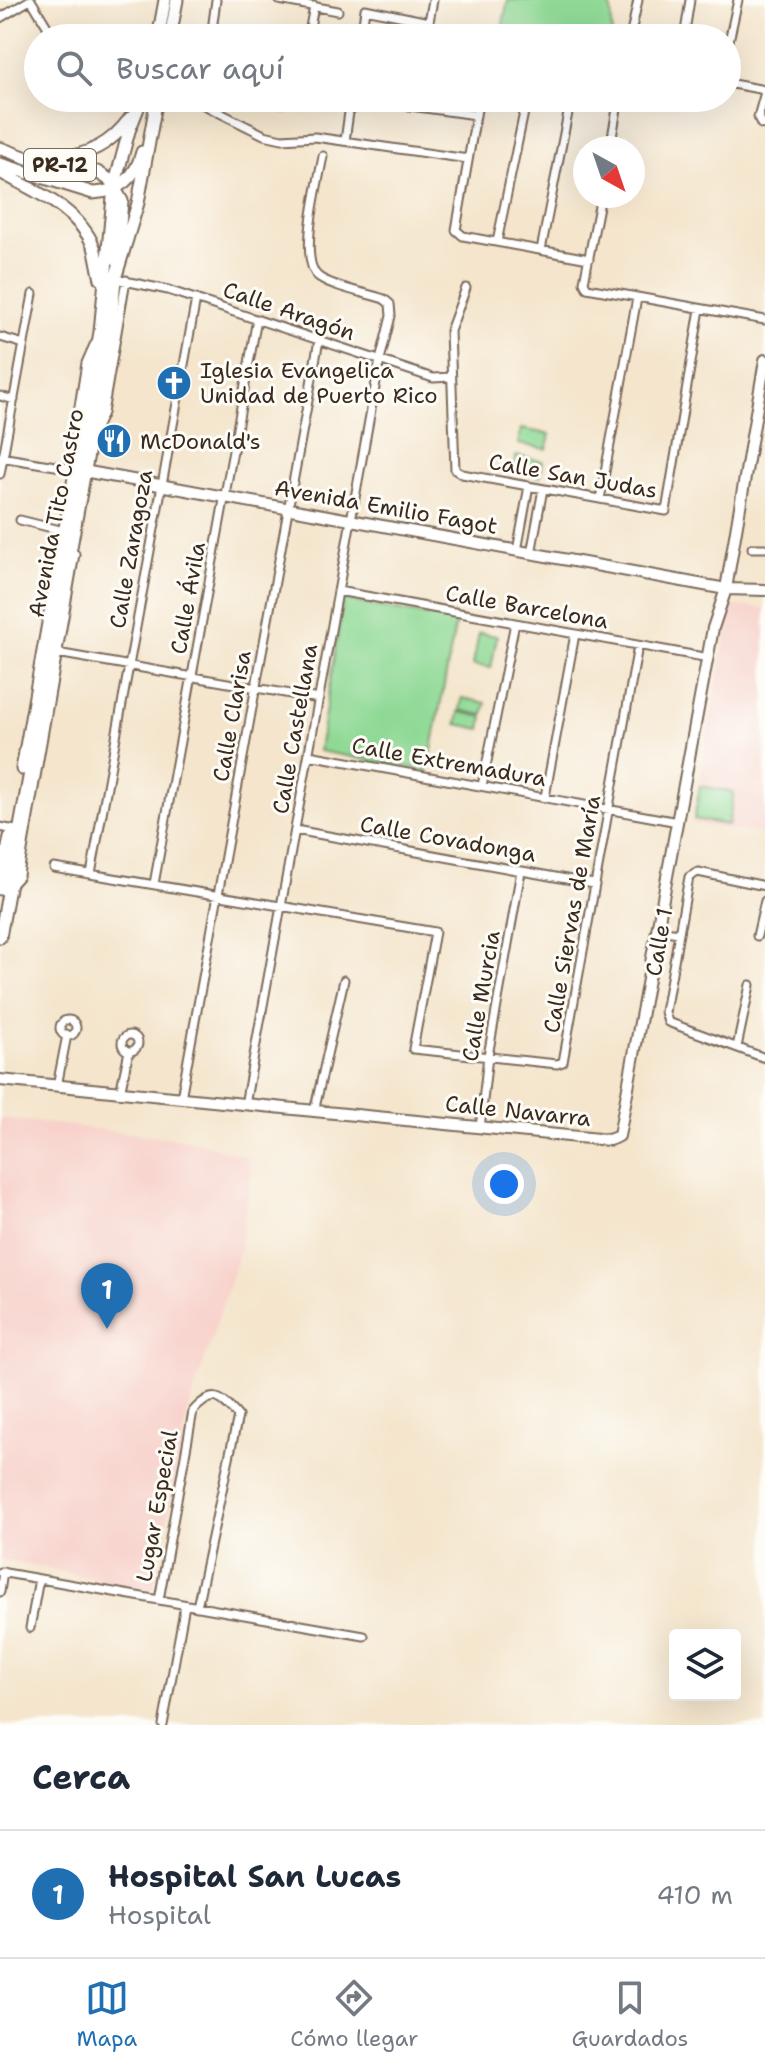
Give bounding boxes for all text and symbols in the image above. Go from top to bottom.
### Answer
search box [24,24,741,112]
icon: search [52,46,96,90]
text: Buscar aquí [116,48,284,89]
north arrow [573,136,645,208]
road number: PR-12 [24,149,96,181]
street label: Calle Aragón [219,275,359,347]
place label: Iglesia Evangelica Unidad de Puerto Rico [200,356,438,410]
church icon: Iglesia Evangelica Unidad de Puerto Rico [155,364,193,402]
street label: Avenida Tito Castro [22,406,90,620]
restaurant icon: McDonald's [95,422,133,460]
place label: McDonald's [140,427,261,456]
street label: Calle San Judas [487,447,659,505]
street label: Calle Zaragoza [103,467,159,631]
street label: Avenida Emilio Fagot [272,473,500,541]
street label: Calle Ávila [164,539,212,656]
street label: Calle Barcelona [443,578,611,636]
street label: Calle Castellana [266,641,324,816]
street label: Calle Clarisa [206,648,258,784]
street label: Calle Extremadura [350,731,549,793]
street label: Calle Siervas de María [537,793,607,1035]
street label: Calle Covadonga [358,809,538,869]
street label: Calle 1 [639,906,679,978]
street label: Calle Murcia [455,928,507,1064]
street label: Calle Navarra [444,1089,593,1133]
your location [484,1164,524,1204]
pin: 1 [81,1263,133,1329]
street label: Lugar Especial [129,1427,185,1584]
map controls [669,1629,741,1701]
button: layers [669,1629,741,1701]
text: Cerca [32,1754,130,1800]
text: Hospital San Lucas [108,1856,401,1897]
text: 1 [52,1877,64,1912]
text: 410 m [656,1877,733,1912]
text: Hospital [108,1897,211,1932]
tab: Mapa [76,1976,137,2053]
tab: Cómo llegar [290,1976,418,2053]
tab: Guardados [571,1976,689,2053]

